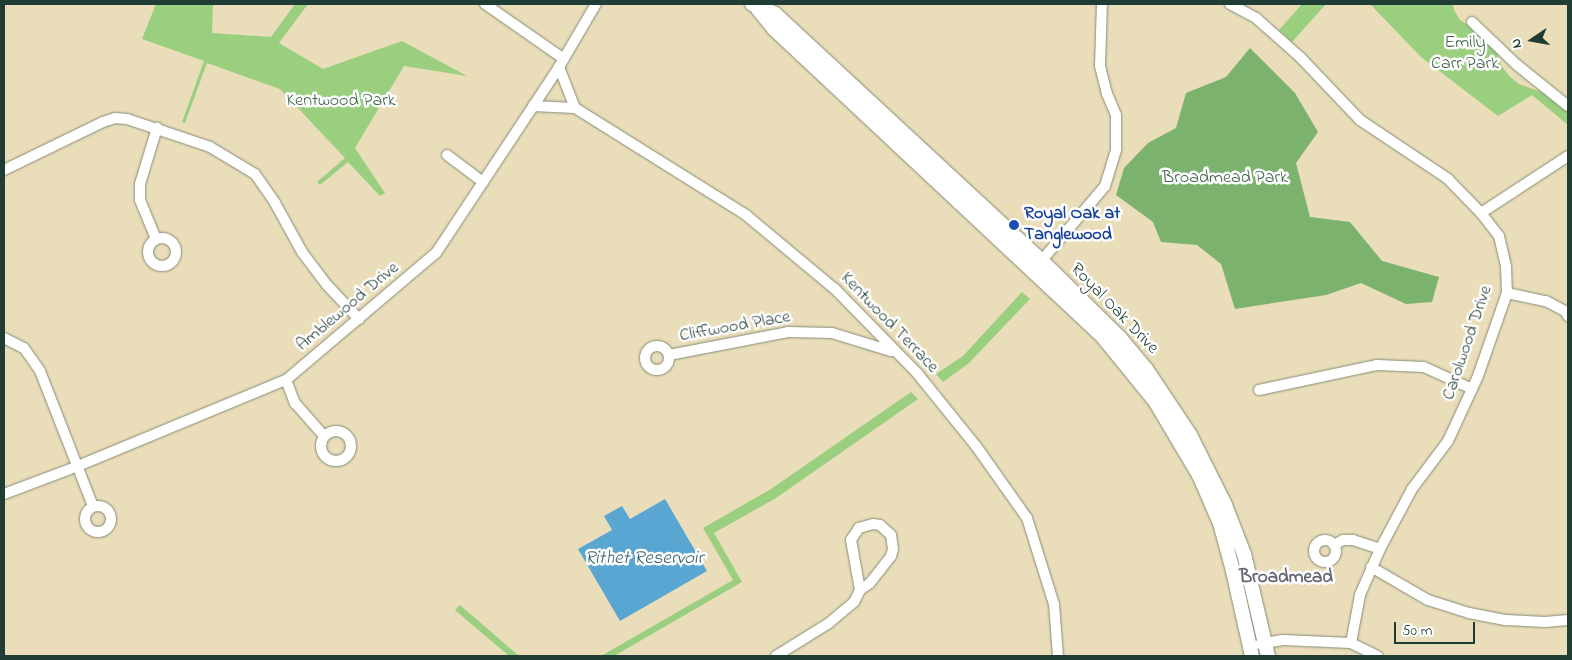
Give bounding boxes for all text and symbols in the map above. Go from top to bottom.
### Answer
north arrow [1507,15,1557,65]
park label: Emily Carr Park [1431,33,1499,76]
text: N [1506,36,1528,50]
park label: Kentwood Park [286,90,396,112]
park label: Broadmead Park [1162,167,1288,189]
place label: Royal Oak at Tanglewood [1024,204,1120,246]
marker: Royal Oak at Tanglewood [1008,219,1020,231]
street label: Amblewood Drive [292,258,404,356]
street label: Royal Oak Drive [1065,259,1163,359]
street label: Kentwood Terrace [835,268,943,378]
street label: Carolwood Drive [1438,283,1498,403]
street label: Cliffwood Place [678,307,792,347]
water label: Rithet Reservoir [585,548,703,570]
district label: Broadmead [1239,567,1333,589]
scale bar [1397,612,1478,644]
text: 50 m [1402,620,1432,642]

